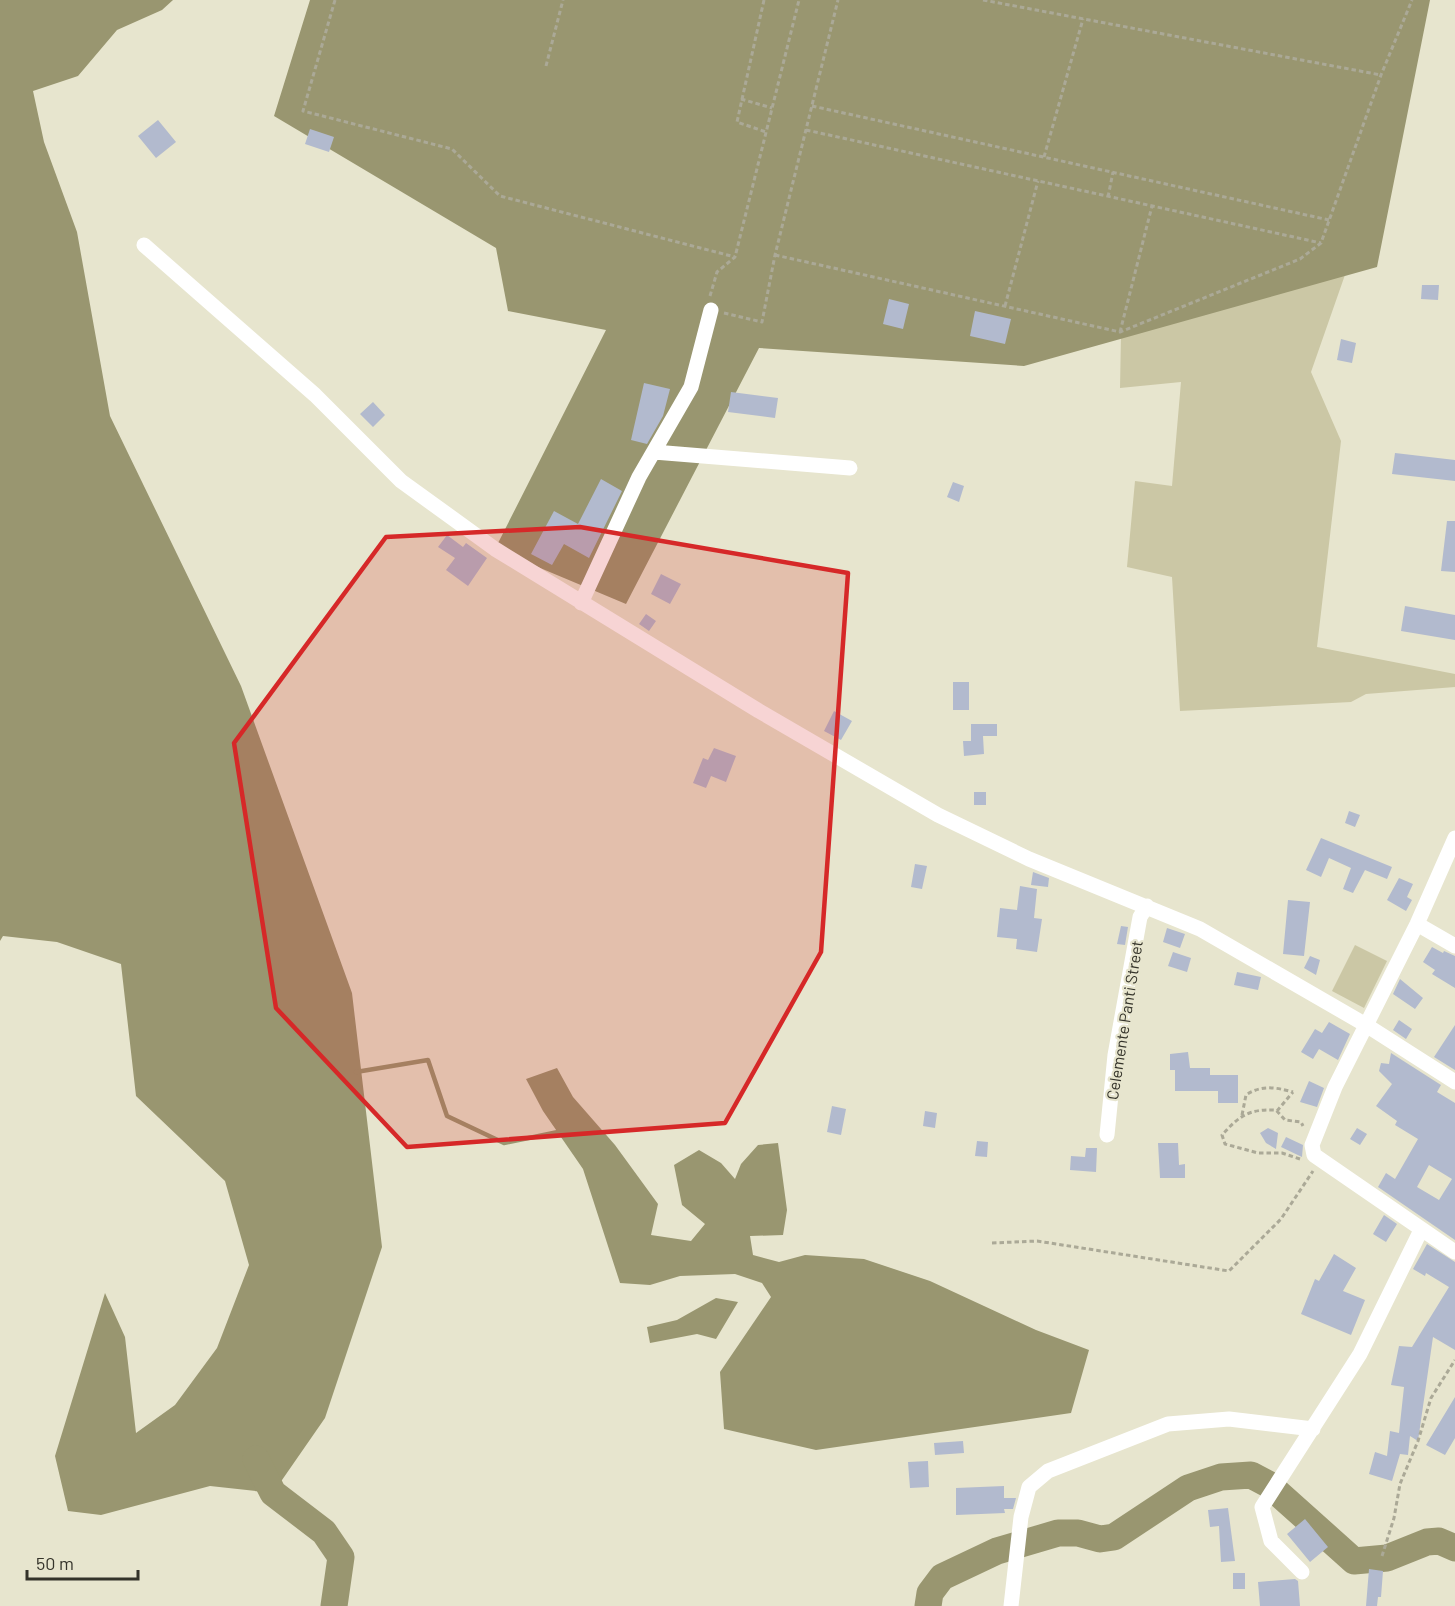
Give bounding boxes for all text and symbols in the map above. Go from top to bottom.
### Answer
street label: Celemente Panti Street [1102,939,1146,1101]
scale bar [27,1543,138,1581]
text: 50 m [36,1552,74,1574]

